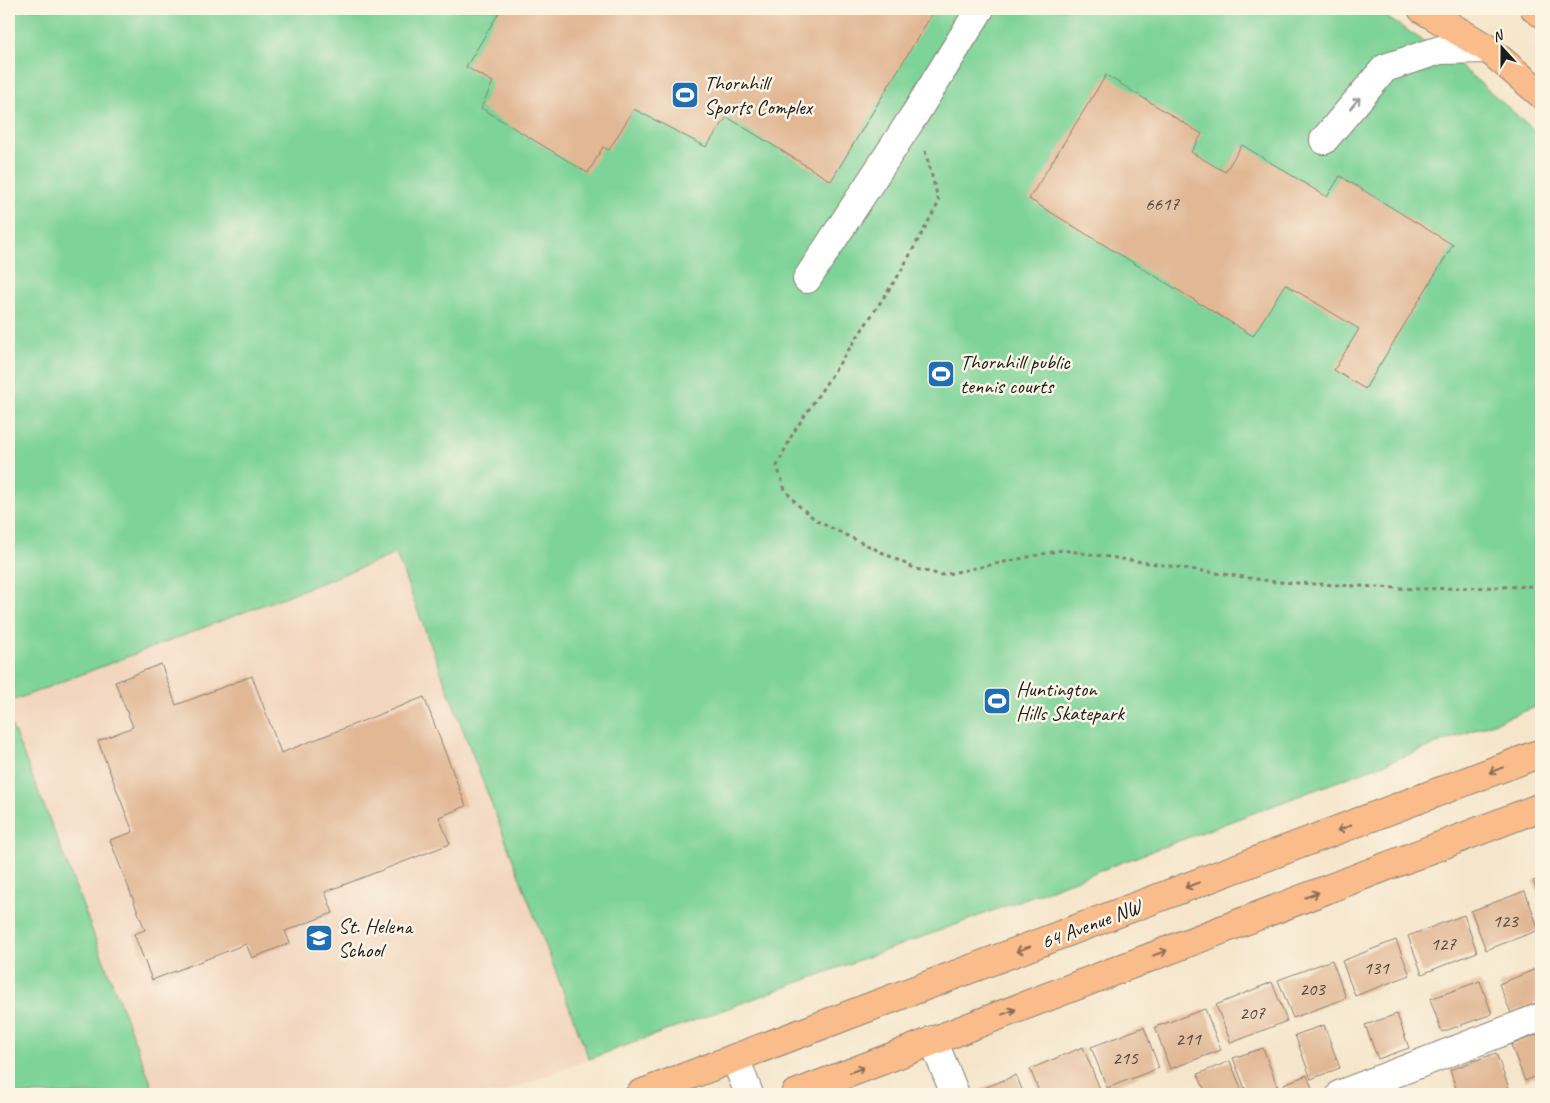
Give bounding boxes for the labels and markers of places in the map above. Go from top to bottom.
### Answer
place label: Thornhill Sports Complex [704,70,814,120]
sports icon: Thornhill Sports Complex [670,80,700,110]
place label: Thornhill public tennis courts [960,349,1071,399]
sports icon: Thornhill public tennis courts [926,359,956,389]
place label: Huntington Hills Skatepark [1016,676,1125,726]
sports icon: Huntington Hills Skatepark [982,686,1012,716]
place label: St. Helena School [338,913,414,963]
school or university icon: St. Helena School [304,923,334,953]

